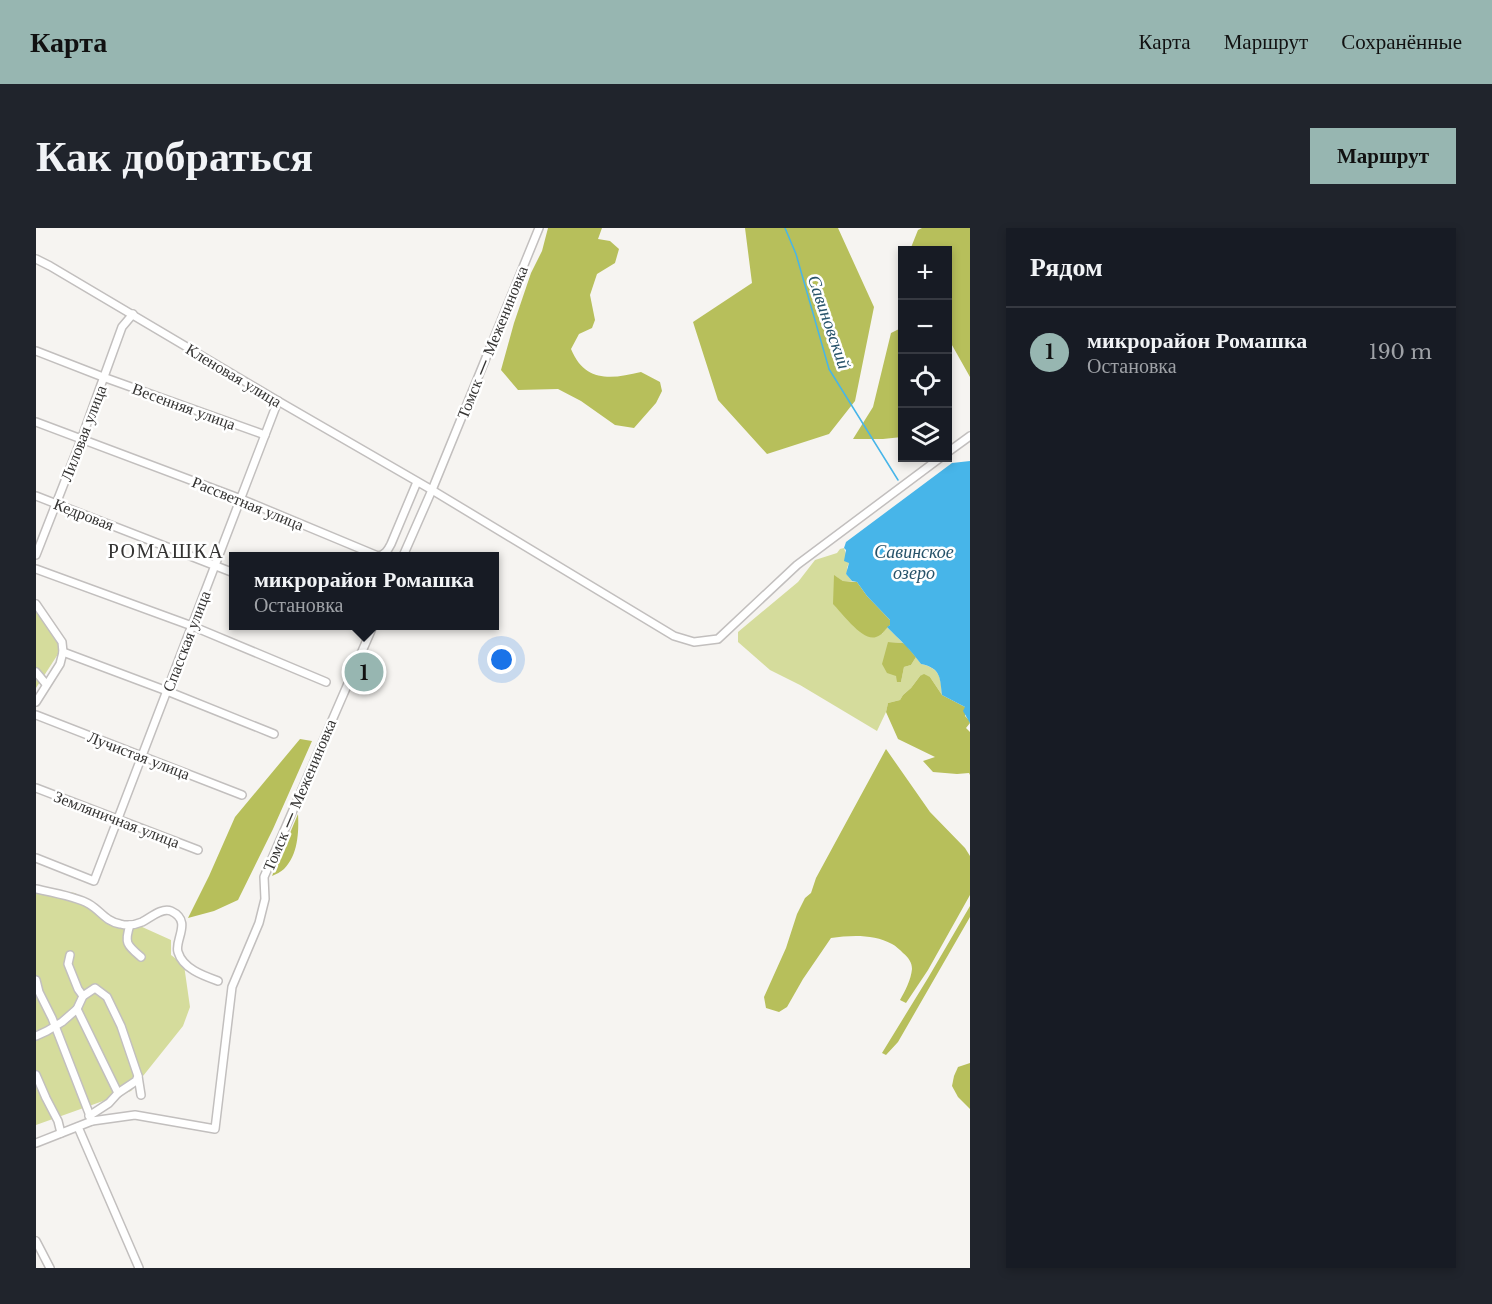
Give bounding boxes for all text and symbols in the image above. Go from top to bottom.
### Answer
text: Карта [30,25,107,60]
text: Карта [1139,29,1191,55]
text: Маршрут [1224,29,1308,55]
text: Сохранённые [1341,29,1462,55]
button: Маршрут [1310,128,1456,184]
text: Как добраться [36,130,313,182]
map controls [898,246,952,462]
button: + [898,246,952,300]
text: Рядом [1030,251,1103,283]
street label: Томск — Межениновка [452,263,532,421]
water label: Савиновский [803,272,855,372]
button: − [898,300,952,354]
text: микрорайон Ромашка [1087,327,1307,354]
street label: Кленовая улица [182,339,286,411]
text: 1 [1045,340,1054,364]
text: 190 m [1369,340,1432,364]
button: locate [898,354,952,408]
text: Остановка [1087,354,1177,378]
street label: Весенняя улица [130,378,238,434]
street label: Лиловая улица [56,382,110,484]
button: layers [898,408,952,462]
street label: Рассветная улица [189,471,307,535]
street label: Кедровая [51,493,118,535]
district label: РОМАШКА [108,539,224,563]
water label: Савинское озеро [874,541,954,584]
popup [229,552,499,630]
text: микрорайон Ромашка [254,566,474,593]
street label: Спасская улица [158,588,214,694]
text: Остановка [254,593,344,617]
your location [487,645,516,674]
pin: 1 [344,650,384,694]
street label: Томск — Межениновка [258,716,340,874]
street label: Лучистая улица [85,726,193,784]
street label: Земляничная улица [51,786,183,852]

